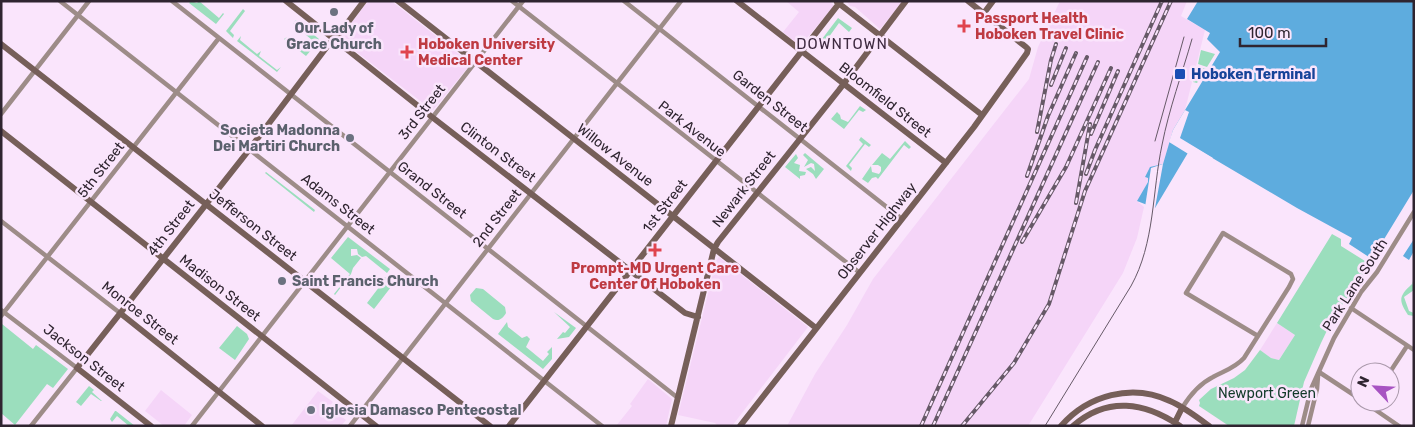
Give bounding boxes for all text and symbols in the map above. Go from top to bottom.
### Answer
marker: Our Lady of Grace Church [328,6,340,18]
place label: Passport Health Hoboken Travel Clinic [975,10,1124,43]
scale bar [1240,15,1326,47]
marker: Passport Health Hoboken Travel Clinic [957,19,971,33]
place label: Our Lady of Grace Church [286,20,382,53]
text: 100 m [1248,24,1290,42]
district label: DOWNTOWN [796,35,888,53]
place label: Hoboken University Medical Center [418,36,556,69]
marker: Hoboken University Medical Center [400,45,414,59]
street label: Bloomfield Street [836,59,935,142]
street label: Garden Street [729,66,811,136]
place label: Hoboken Terminal [1191,66,1316,83]
marker: Hoboken Terminal [1173,67,1187,81]
street label: 3rd Street [395,80,449,143]
street label: Park Avenue [655,97,729,161]
street label: Clinton Street [457,118,540,186]
street label: Willow Avenue [573,120,657,190]
place label: Societa Madonna Dei Martiri Church [213,122,340,155]
marker: Societa Madonna Dei Martiri Church [344,132,356,144]
street label: 5th Street [74,138,128,201]
street label: Newark Street [709,147,779,231]
street label: Grand Street [394,158,470,223]
street label: Adams Street [298,170,379,238]
street label: 1st Street [639,176,691,236]
street label: Observer Highway [834,179,920,283]
street label: Jefferson Street [206,185,301,265]
street label: 2nd Street [469,185,525,250]
street label: 4th Street [144,196,199,259]
street label: Park Lane South [1319,236,1391,334]
marker: Prompt-MD Urgent Care Center Of Hoboken [648,243,662,257]
street label: Madison Street [176,251,264,325]
place label: Prompt-MD Urgent Care Center Of Hoboken [571,260,739,293]
place label: Saint Francis Church [292,273,439,290]
marker: Saint Francis Church [276,275,288,287]
street label: Monroe Street [98,278,182,349]
street label: Jackson Street [40,321,129,395]
north arrow [1350,362,1400,412]
text: N [1354,374,1374,390]
park label: Newport Green [1218,385,1316,402]
place label: Iglesia Damasco Pentecostal [321,402,521,419]
marker: Iglesia Damasco Pentecostal [305,404,317,416]

